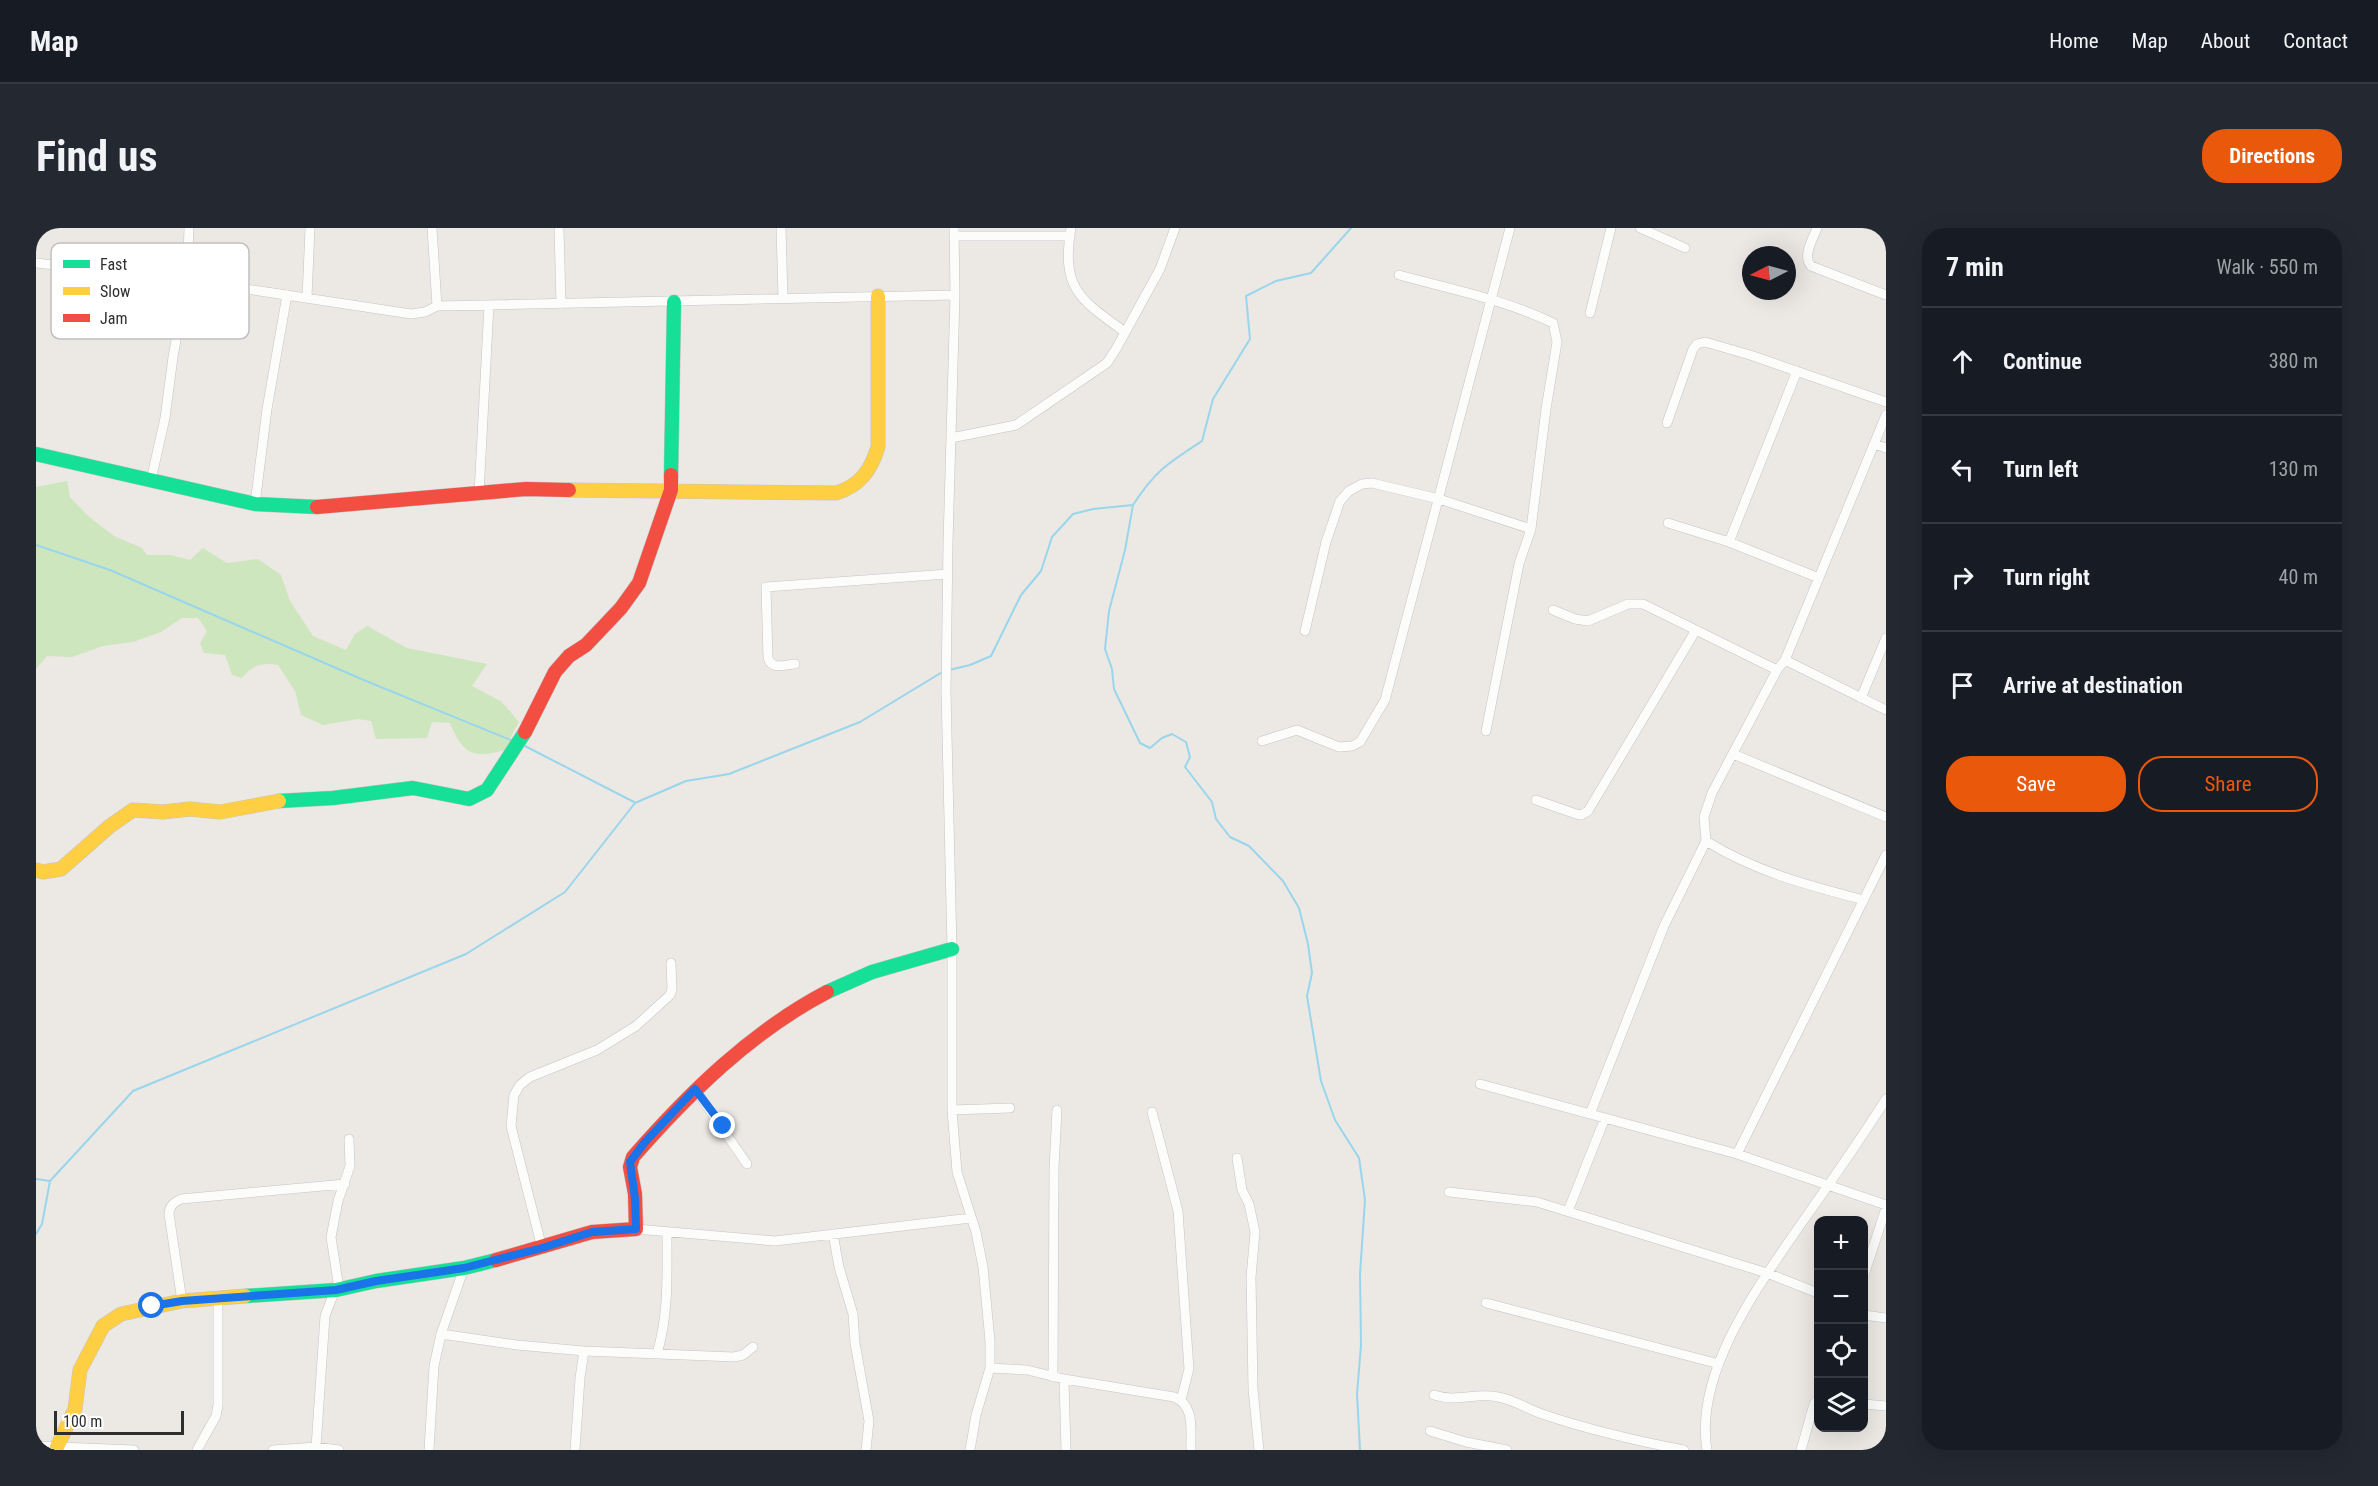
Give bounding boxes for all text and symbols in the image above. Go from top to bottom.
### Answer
text: Map [30,25,78,58]
text: Home [2049,29,2099,53]
text: Map [2132,29,2168,53]
text: About [2201,29,2250,53]
text: Contact [2283,29,2348,53]
button: Directions [2202,129,2342,183]
text: Find us [36,132,157,181]
legend [51,243,249,339]
north arrow [1742,246,1796,300]
text: 7 min [1946,252,2004,282]
text: Fast [100,255,127,274]
text: Walk · 550 m [2217,255,2318,279]
text: Slow [100,282,130,301]
text: Jam [100,309,127,328]
icon: ahead [1946,345,1979,378]
text: Continue [2003,349,2082,374]
text: 380 m [2269,349,2318,373]
icon: left [1946,453,1979,486]
text: Turn left [2003,457,2078,482]
text: 130 m [2269,457,2318,481]
icon: right [1946,561,1979,594]
text: Turn right [2003,565,2090,590]
text: 40 m [2279,565,2318,589]
icon: arrive [1946,669,1979,702]
text: Arrive at destination [2003,673,2183,698]
button: Save [1946,756,2126,812]
button: Share [2138,756,2318,812]
route end [709,1112,735,1138]
map controls [1814,1216,1868,1432]
button: + [1814,1216,1868,1270]
button: − [1814,1270,1868,1324]
route start [138,1292,164,1318]
button: locate [1814,1324,1868,1378]
button: layers [1814,1378,1868,1432]
scale bar [54,1408,184,1436]
text: 100 m [63,1412,102,1431]

